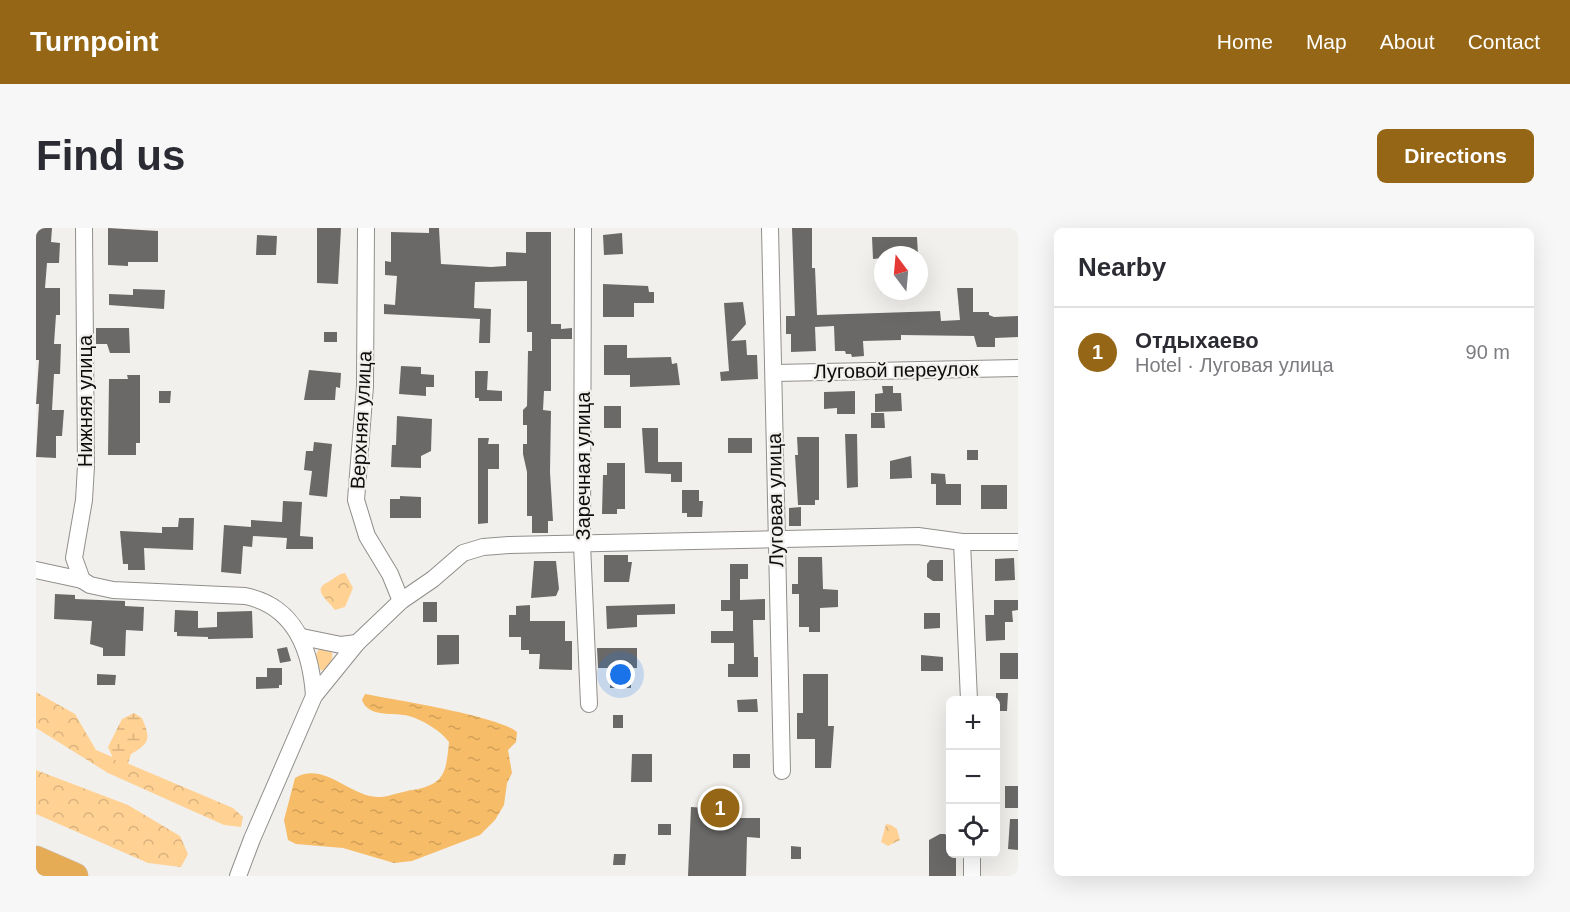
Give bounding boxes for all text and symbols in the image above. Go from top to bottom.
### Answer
text: Turnpoint [30,26,159,57]
text: Home [1217,30,1273,53]
text: Map [1306,30,1347,53]
text: About [1380,30,1435,53]
text: Contact [1468,30,1540,53]
button: Directions [1377,129,1534,183]
text: Find us [36,132,185,179]
north arrow [874,246,928,300]
text: Nearby [1078,252,1166,282]
text: Отдыхаево [1135,328,1259,353]
street label: Нижняя улица [74,334,96,467]
text: 1 [1092,341,1103,363]
text: 90 m [1466,341,1510,363]
street label: Верхняя улица [346,349,376,490]
text: Hotel · Луговая улица [1135,354,1334,376]
street label: Луговой переулок [813,358,979,382]
street label: Заречная улица [572,391,594,540]
street label: Луговая улица [763,432,787,567]
your location [606,660,635,689]
map controls [946,696,1000,858]
button: + [946,696,1000,750]
button: − [946,750,1000,804]
pin: 1 [700,786,740,830]
button: locate [946,804,1000,858]

